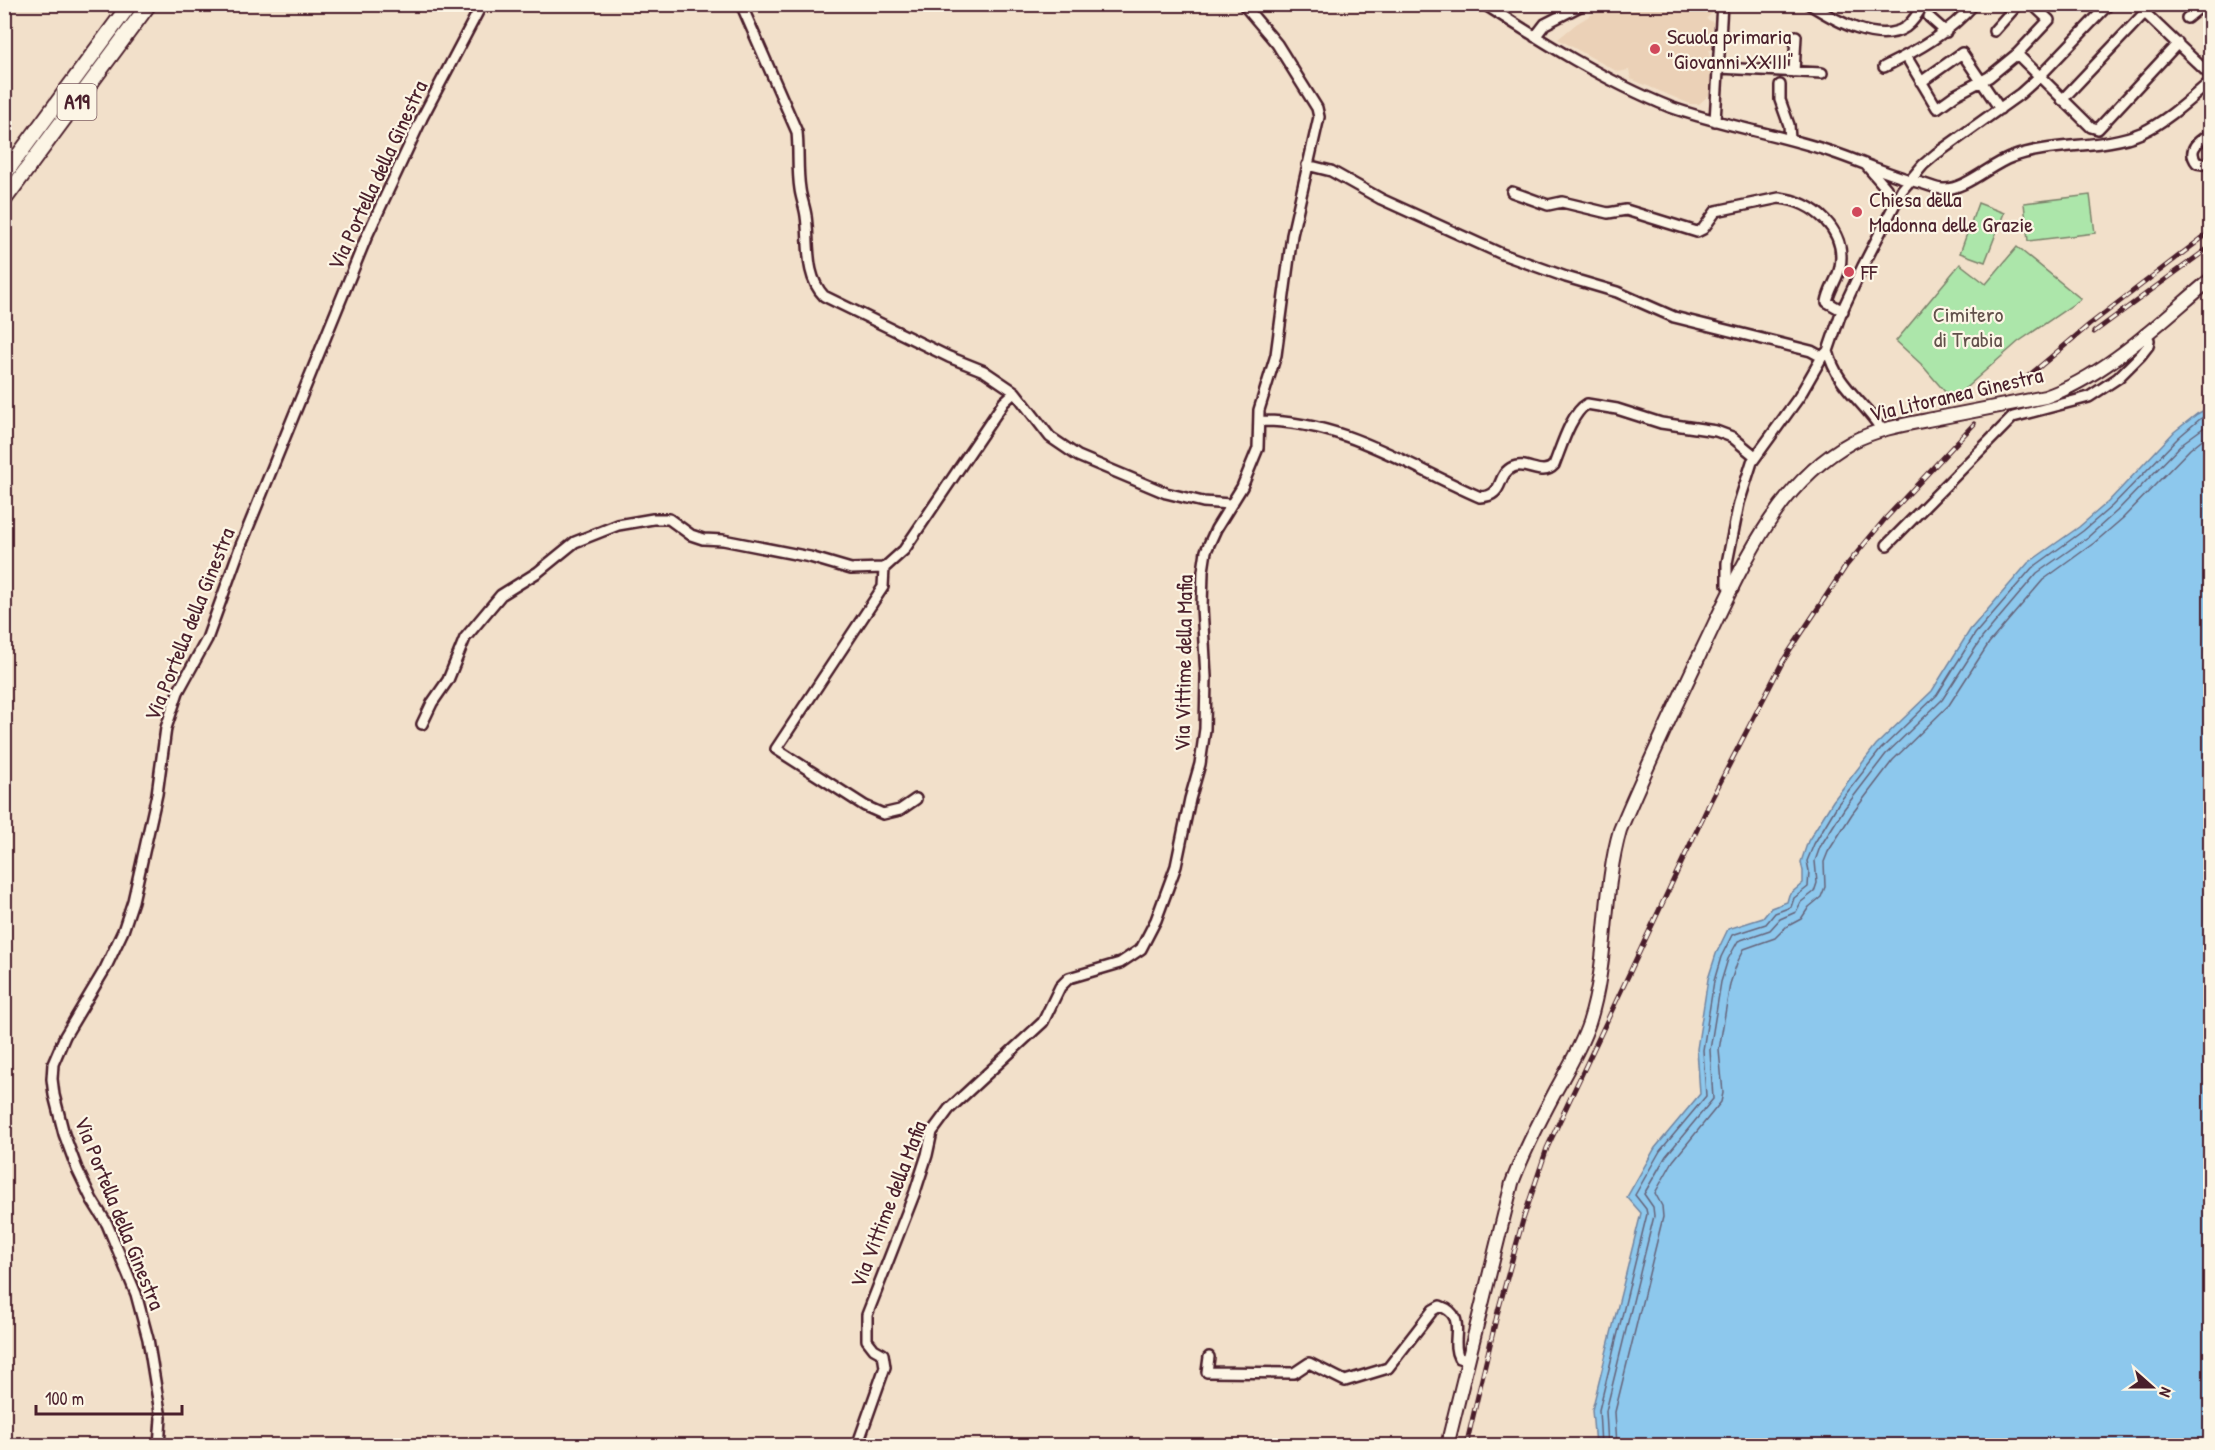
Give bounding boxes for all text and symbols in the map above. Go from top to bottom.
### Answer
place label: Scuola primaria "Giovanni XXIII" [1667,21,1794,76]
marker: Scuola primaria "Giovanni XXIII" [1648,42,1662,56]
street label: Via Portella della Ginestra [320,75,434,275]
road number: A19 [58,84,97,120]
place label: Chiesa della Madonna delle Grazie [1869,184,2033,239]
marker: Chiesa della Madonna delle Grazie [1850,205,1864,219]
place label: FF [1860,257,1878,287]
marker: FF [1842,265,1856,279]
park label: Cimitero di Trabia [1933,299,2003,354]
street label: Via Litoranea Ginestra [1866,359,2046,429]
street label: Via Portella della Ginestra [136,522,242,725]
street label: Via Vittime della Mafia [1166,574,1200,752]
street label: Via Portella della Ginestra [67,1112,173,1315]
street label: Via Vittime della Mafia [842,1116,934,1292]
north arrow [2122,1357,2182,1417]
scale bar [36,1378,182,1416]
text: N [2154,1384,2178,1401]
text: 100 m [45,1386,84,1411]

